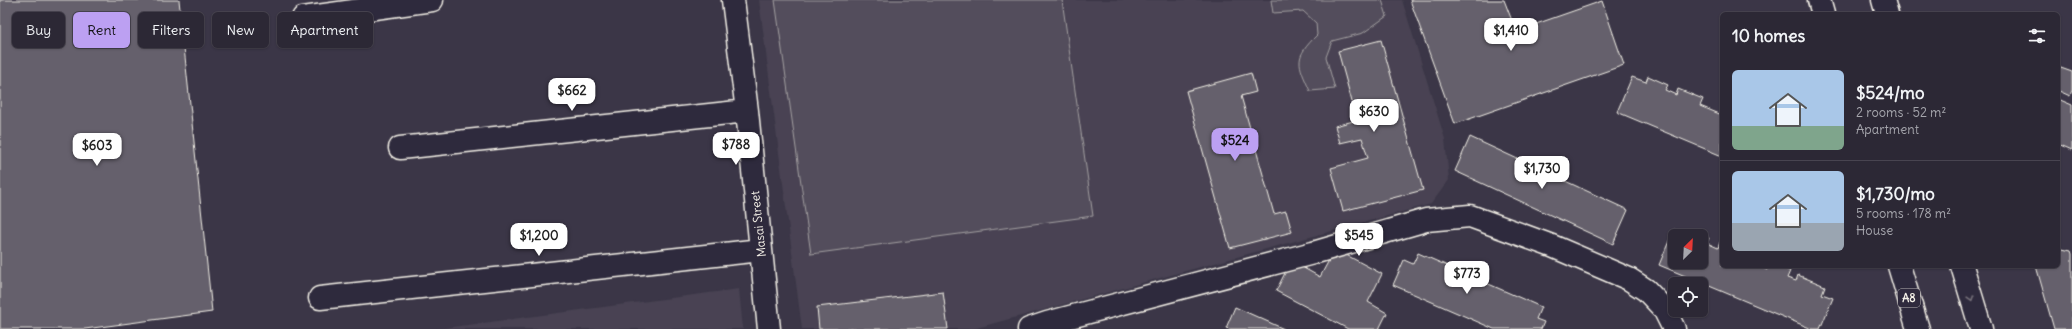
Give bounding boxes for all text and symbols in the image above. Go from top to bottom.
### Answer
chip: Buy [12,12,65,48]
chip: Rent [73,12,130,48]
chip: Filters [138,12,204,48]
chip: New [212,12,269,48]
chip: Apartment [277,12,373,48]
pin: $1,410 [1478,18,1544,52]
text: $1,410 [1493,22,1529,39]
text: 10 homes [1732,25,1805,47]
icon: filters [2026,25,2048,47]
pin: $662 [548,78,596,112]
text: $662 [557,82,587,99]
text: $524/mo [1856,82,1924,104]
icon: home [1764,86,1812,134]
pin: $630 [1350,99,1398,133]
text: $630 [1359,103,1389,120]
text: 2 rooms · 52 m² [1856,104,1946,121]
text: Apartment [1856,121,1919,138]
pin: $524 [1211,128,1259,162]
pin: $788 [712,132,760,166]
text: $524 [1220,132,1250,149]
pin: $603 [73,133,121,167]
text: $788 [722,136,750,153]
text: $603 [82,137,112,154]
pin: $1,730 [1509,156,1575,190]
text: $1,730 [1523,160,1561,177]
text: $1,730/mo [1856,183,1935,205]
icon: home [1764,187,1812,235]
street label: Masai Street [747,190,769,258]
text: 5 rooms · 178 m² [1856,205,1951,222]
text: House [1856,222,1893,239]
pin: $1,200 [506,223,572,257]
pin: $545 [1335,223,1383,257]
text: $1,200 [519,227,559,244]
text: $545 [1344,227,1374,244]
north arrow [1668,229,1708,269]
map controls [1668,229,1708,317]
pin: $773 [1443,261,1491,295]
text: $773 [1453,265,1481,282]
button: locate [1668,277,1708,317]
road number: A8 [1898,289,1920,307]
one-way arrow [1966,294,1975,301]

